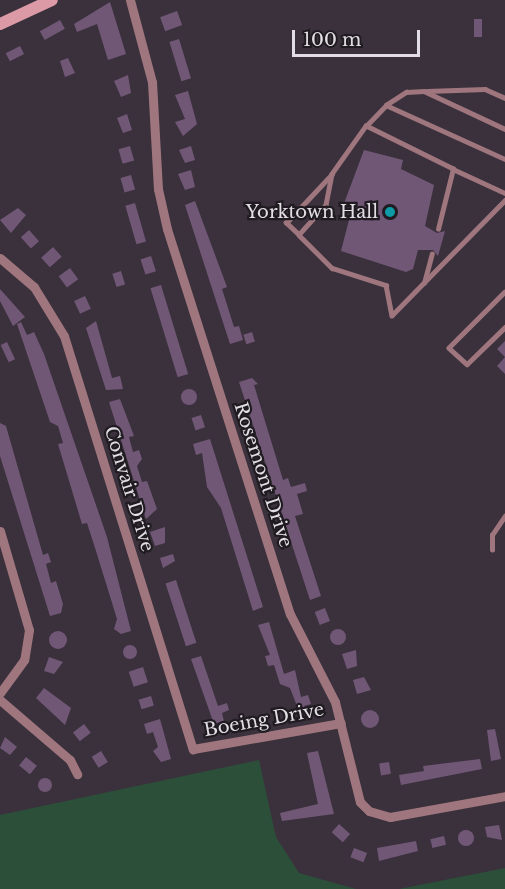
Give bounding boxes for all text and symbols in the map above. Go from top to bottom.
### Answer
scale bar [295,18,422,56]
text: 100 m [303,29,361,51]
place label: Yorktown Hall [246,201,378,223]
marker: Yorktown Hall [383,205,397,219]
street label: Rosemont Drive [229,400,297,550]
street label: Convair Drive [100,424,158,554]
street label: Boeing Drive [202,699,326,741]

